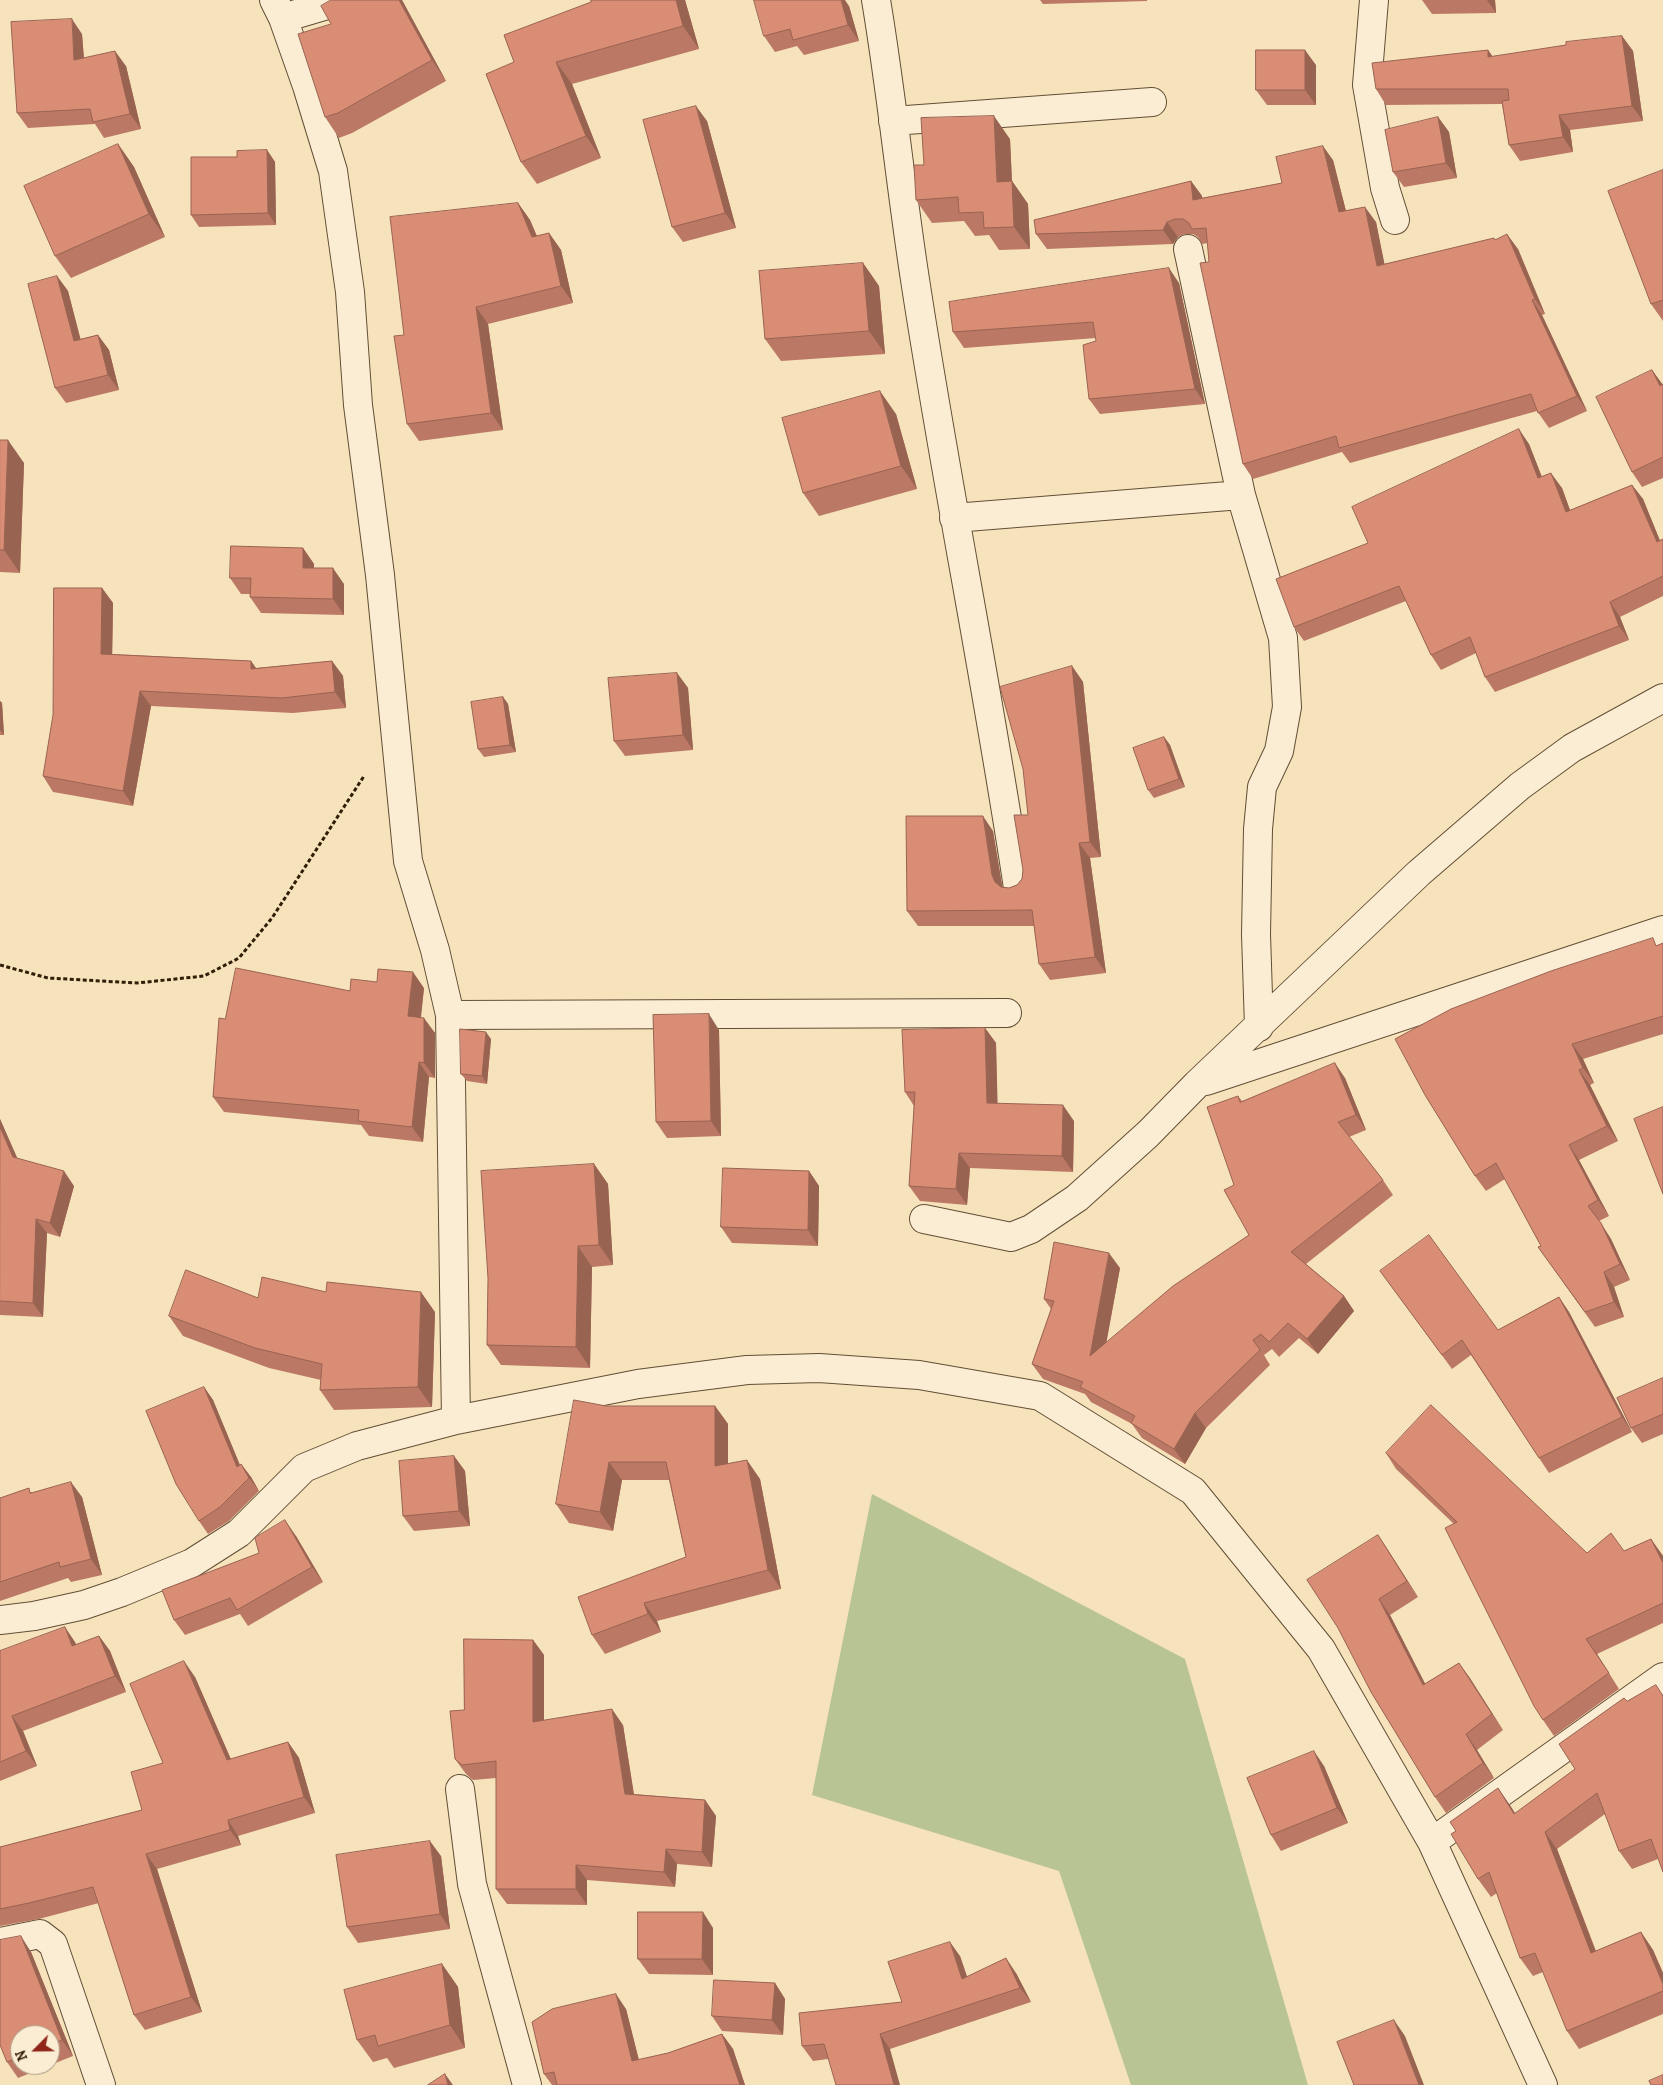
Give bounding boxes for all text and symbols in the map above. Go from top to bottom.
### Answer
north arrow [10,2025,60,2075]
text: N [11,2047,32,2064]

